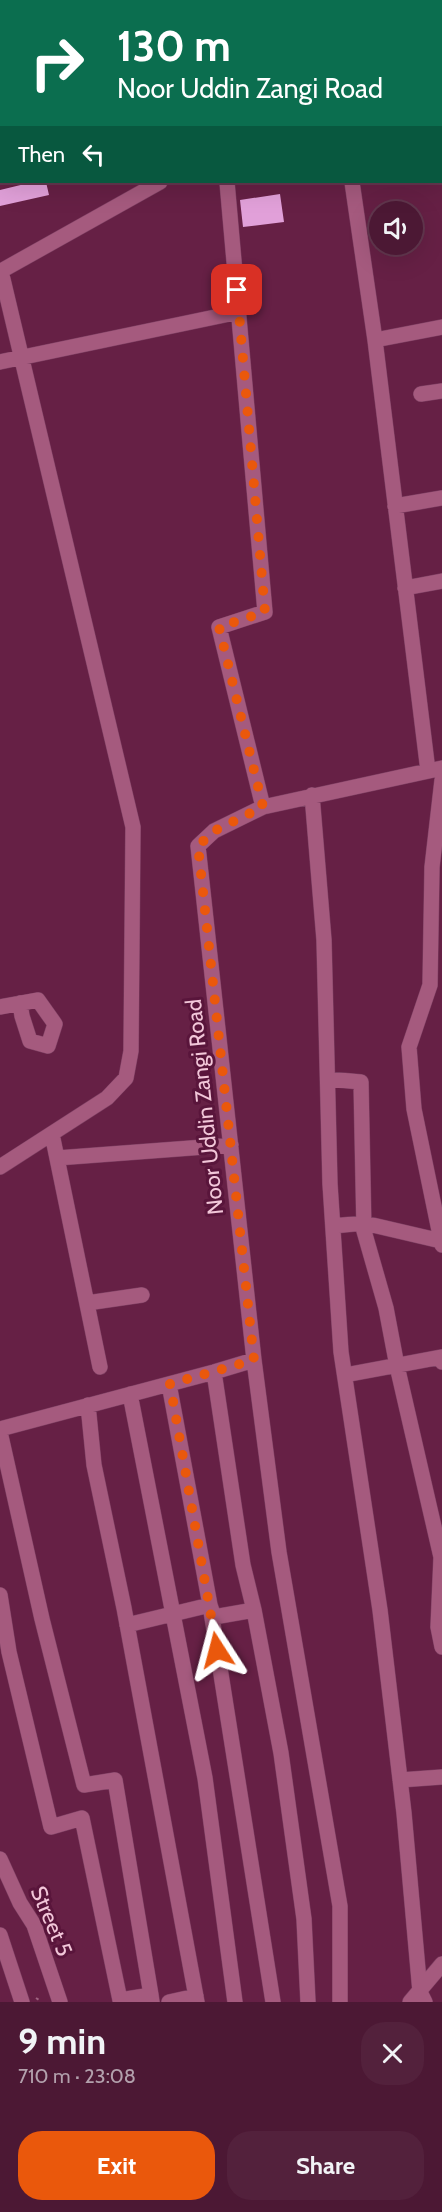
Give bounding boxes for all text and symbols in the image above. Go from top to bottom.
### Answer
text: 130 m [117,20,231,72]
icon: right [18,24,96,102]
text: Noor Uddin Zangi Road [117,72,383,105]
icon: left [77,138,110,171]
text: Then [18,141,65,168]
map controls [369,201,423,255]
button: sound [369,201,423,255]
pin [211,264,262,315]
icon: arrive [220,273,253,306]
street label: Noor Uddin Zangi Road [180,998,229,1216]
position arrow [185,1618,249,1682]
street label: Street 5 [25,1882,78,1960]
text: 9 min [18,2019,106,2063]
button: close [361,2022,424,2085]
text: 710 m · 23:08 [18,2064,136,2088]
button: Exit [18,2131,215,2200]
button: Share [227,2131,424,2200]

